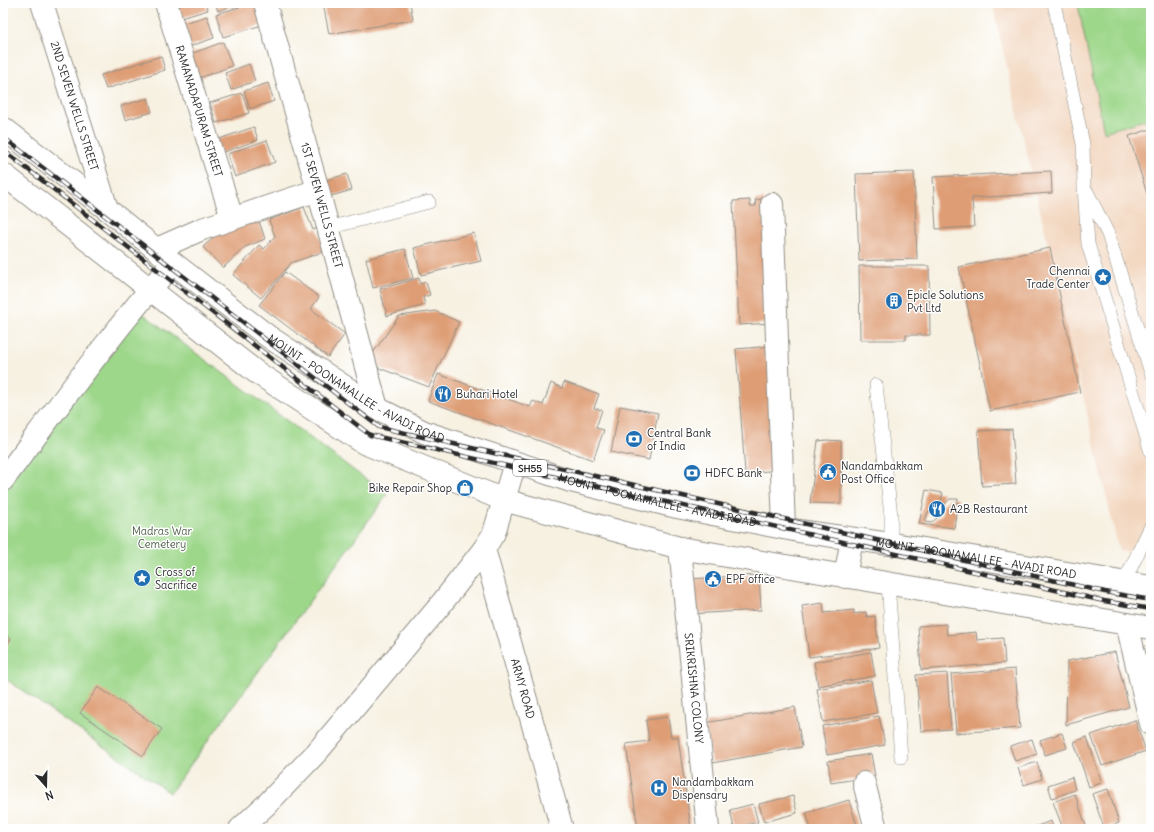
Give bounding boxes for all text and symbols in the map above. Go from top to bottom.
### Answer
street label: 2ND SEVEN WELLS STREET [48,40,102,173]
street label: RAMANADAPURAM STREET [172,44,226,179]
street label: 1ST SEVEN WELLS STREET [298,141,346,270]
place label: Chennai Trade Center [1026,264,1091,291]
place icon: Chennai Trade Center [1093,267,1113,287]
place label: Epicle Solutions Pvt Ltd [907,288,984,315]
building icon: Epicle Solutions Pvt Ltd [884,291,904,311]
street label: MOUNT - POONAMALLEE - AVADI ROAD [265,331,447,445]
restaurant icon: Buhari Hotel [433,384,453,404]
place label: Buhari Hotel [456,387,518,401]
place label: Central Bank of India [647,426,711,453]
bank icon: Central Bank of India [624,429,644,449]
place label: Nandambakkam Post Office [841,459,923,486]
road number: SH55 [513,460,547,476]
public building icon: Nandambakkam Post Office [818,462,838,482]
bank icon: HDFC Bank [682,463,702,483]
place label: HDFC Bank [705,466,763,480]
street label: MOUNT - POONAMALLEE - AVADI ROAD [557,470,758,530]
shop icon: Bike Repair Shop [455,478,475,498]
place label: Bike Repair Shop [369,481,452,495]
restaurant icon: A2B Restaurant [927,499,947,519]
place label: A2B Restaurant [950,502,1028,516]
park label: Madras War Cemetery [132,524,193,551]
street label: MOUNT - POONAMALLEE - AVADI ROAD [875,535,1078,581]
place label: Cross of Sacrifice [155,565,197,592]
place icon: Cross of Sacrifice [132,568,152,588]
public building icon: EPF office [703,569,723,589]
place label: EPF office [726,572,775,586]
street label: SRIKRISHNA COLONY [682,632,706,744]
street label: ARMY ROAD [508,657,538,721]
north arrow [26,766,66,806]
place label: Nandambakkam Dispensary [672,775,754,802]
hospital icon: Nandambakkam Dispensary [649,778,669,798]
text: N [43,788,55,803]

